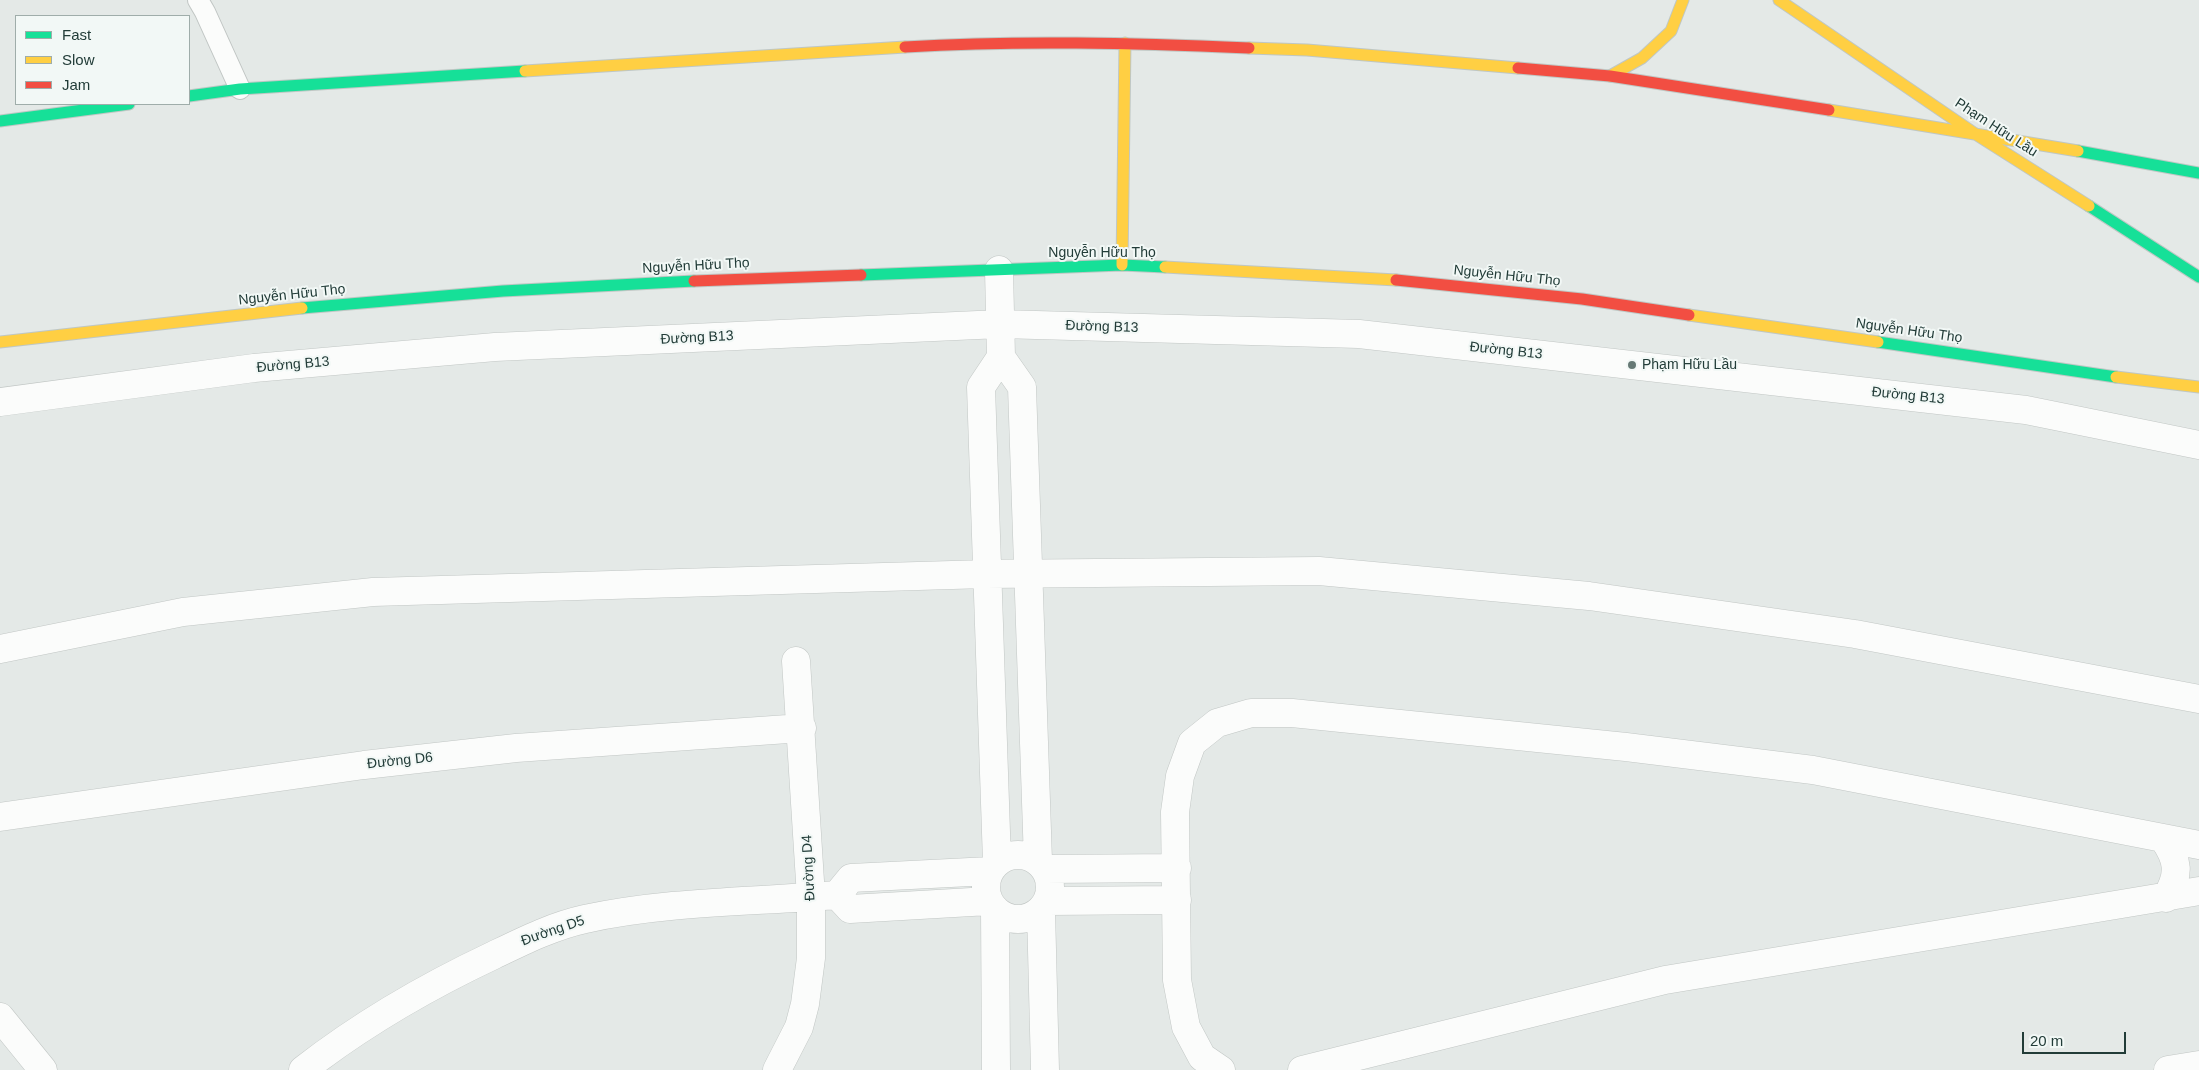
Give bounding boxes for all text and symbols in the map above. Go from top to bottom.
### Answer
legend [15,15,190,105]
text: Fast [62,26,91,43]
text: Slow [62,51,95,68]
text: Jam [62,76,90,93]
street label: Phạm Hữu Lầu [1952,95,2040,161]
street label: Nguyễn Hữu Thọ [1048,245,1156,261]
street label: Nguyễn Hữu Thọ [642,255,750,277]
street label: Nguyễn Hữu Thọ [1453,262,1561,290]
street label: Nguyễn Hữu Thọ [238,281,346,309]
street label: Nguyễn Hữu Thọ [1855,315,1963,347]
street label: Đường B13 [1065,317,1139,337]
street label: Đường B13 [660,328,734,348]
street label: Đường B13 [1469,339,1543,363]
street label: Đường B13 [256,353,330,377]
place label: Phạm Hữu Lầu [1642,357,1737,373]
marker: Phạm Hữu Lầu [1626,359,1638,371]
street label: Đường B13 [1871,384,1945,408]
street label: Đường D6 [366,749,434,773]
street label: Đường D4 [799,835,819,901]
street label: Đường D5 [519,912,587,950]
scale bar [2024,1022,2128,1054]
text: 20 m [2030,1032,2063,1049]

